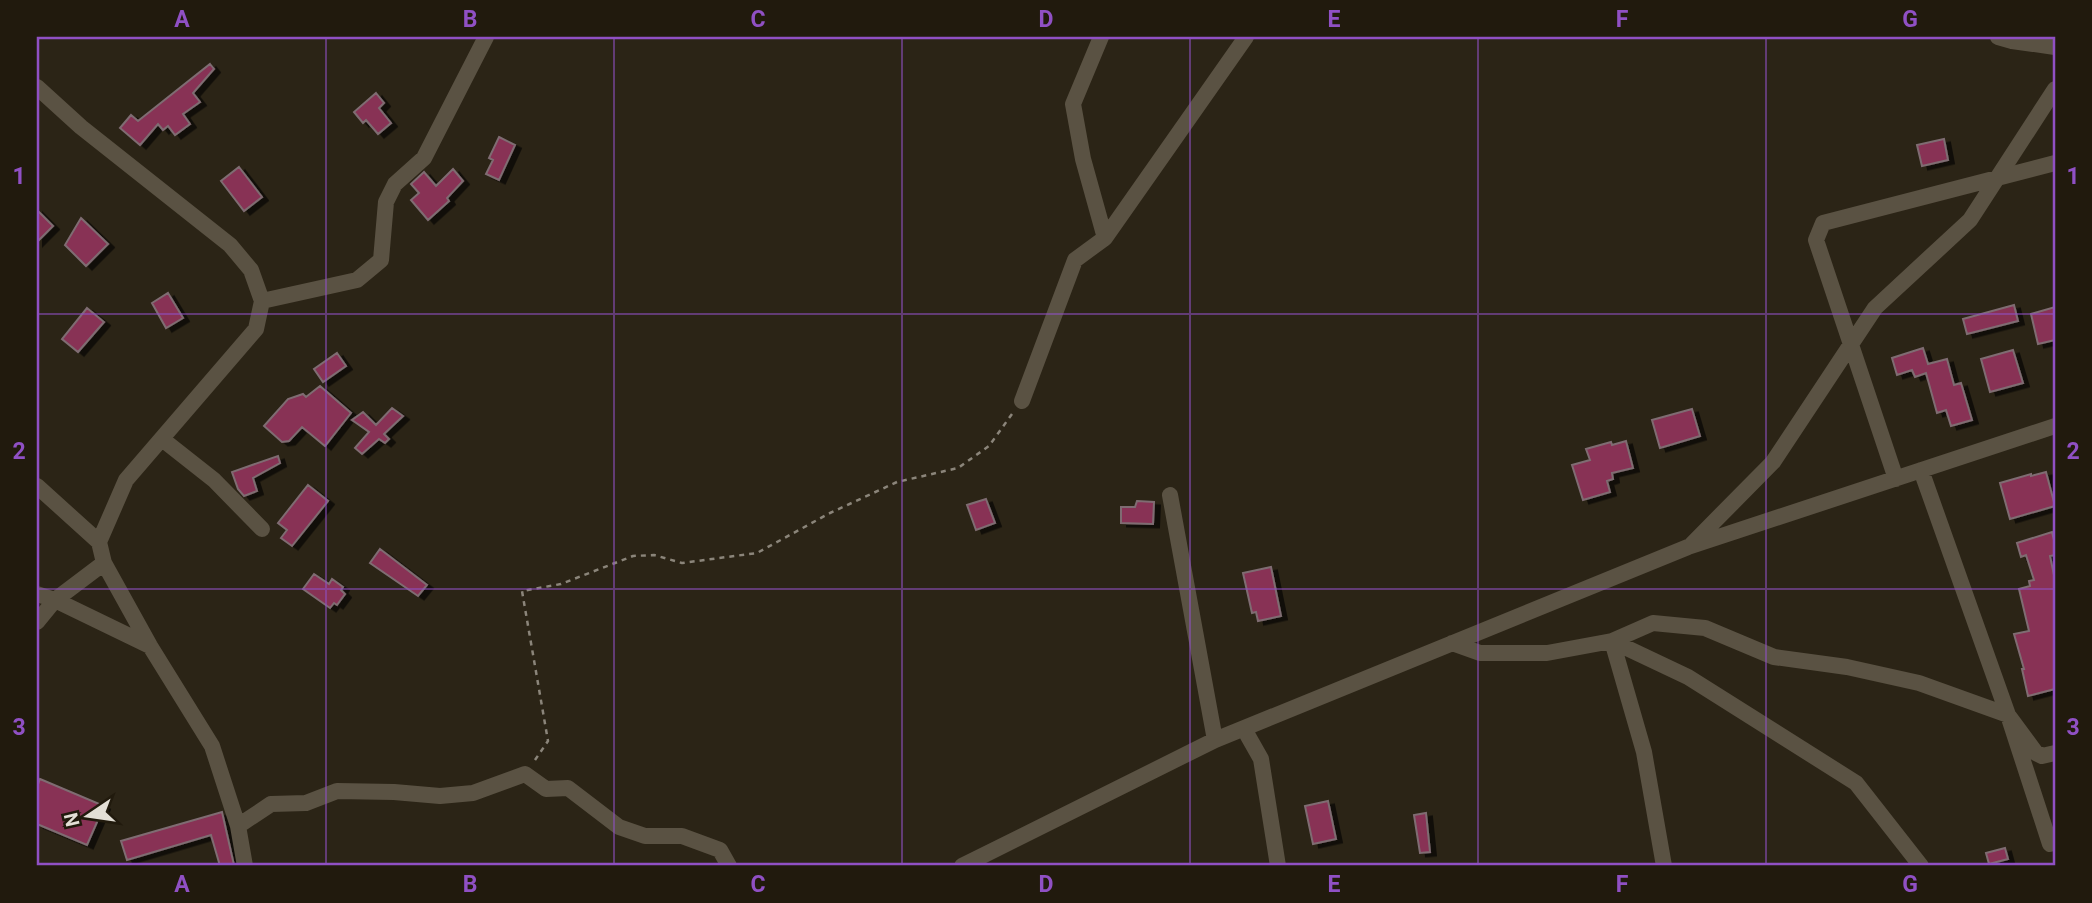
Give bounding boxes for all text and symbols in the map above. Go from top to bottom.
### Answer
text: A [174,6,190,33]
text: B [463,6,477,33]
text: C [750,6,766,33]
text: D [1039,6,1053,33]
text: E [1328,6,1341,33]
text: F [1616,6,1629,33]
text: G [1902,6,1918,33]
text: 1 [12,163,26,190]
text: 1 [2066,163,2080,190]
text: 2 [12,438,26,465]
text: 2 [2066,438,2080,465]
text: 3 [12,714,26,741]
text: 3 [2066,714,2080,741]
north arrow [52,780,122,850]
text: N [59,811,85,829]
text: A [174,871,190,898]
text: B [463,871,477,898]
text: C [750,871,766,898]
text: D [1039,871,1053,898]
text: E [1328,871,1341,898]
text: F [1616,871,1629,898]
text: G [1902,871,1918,898]

